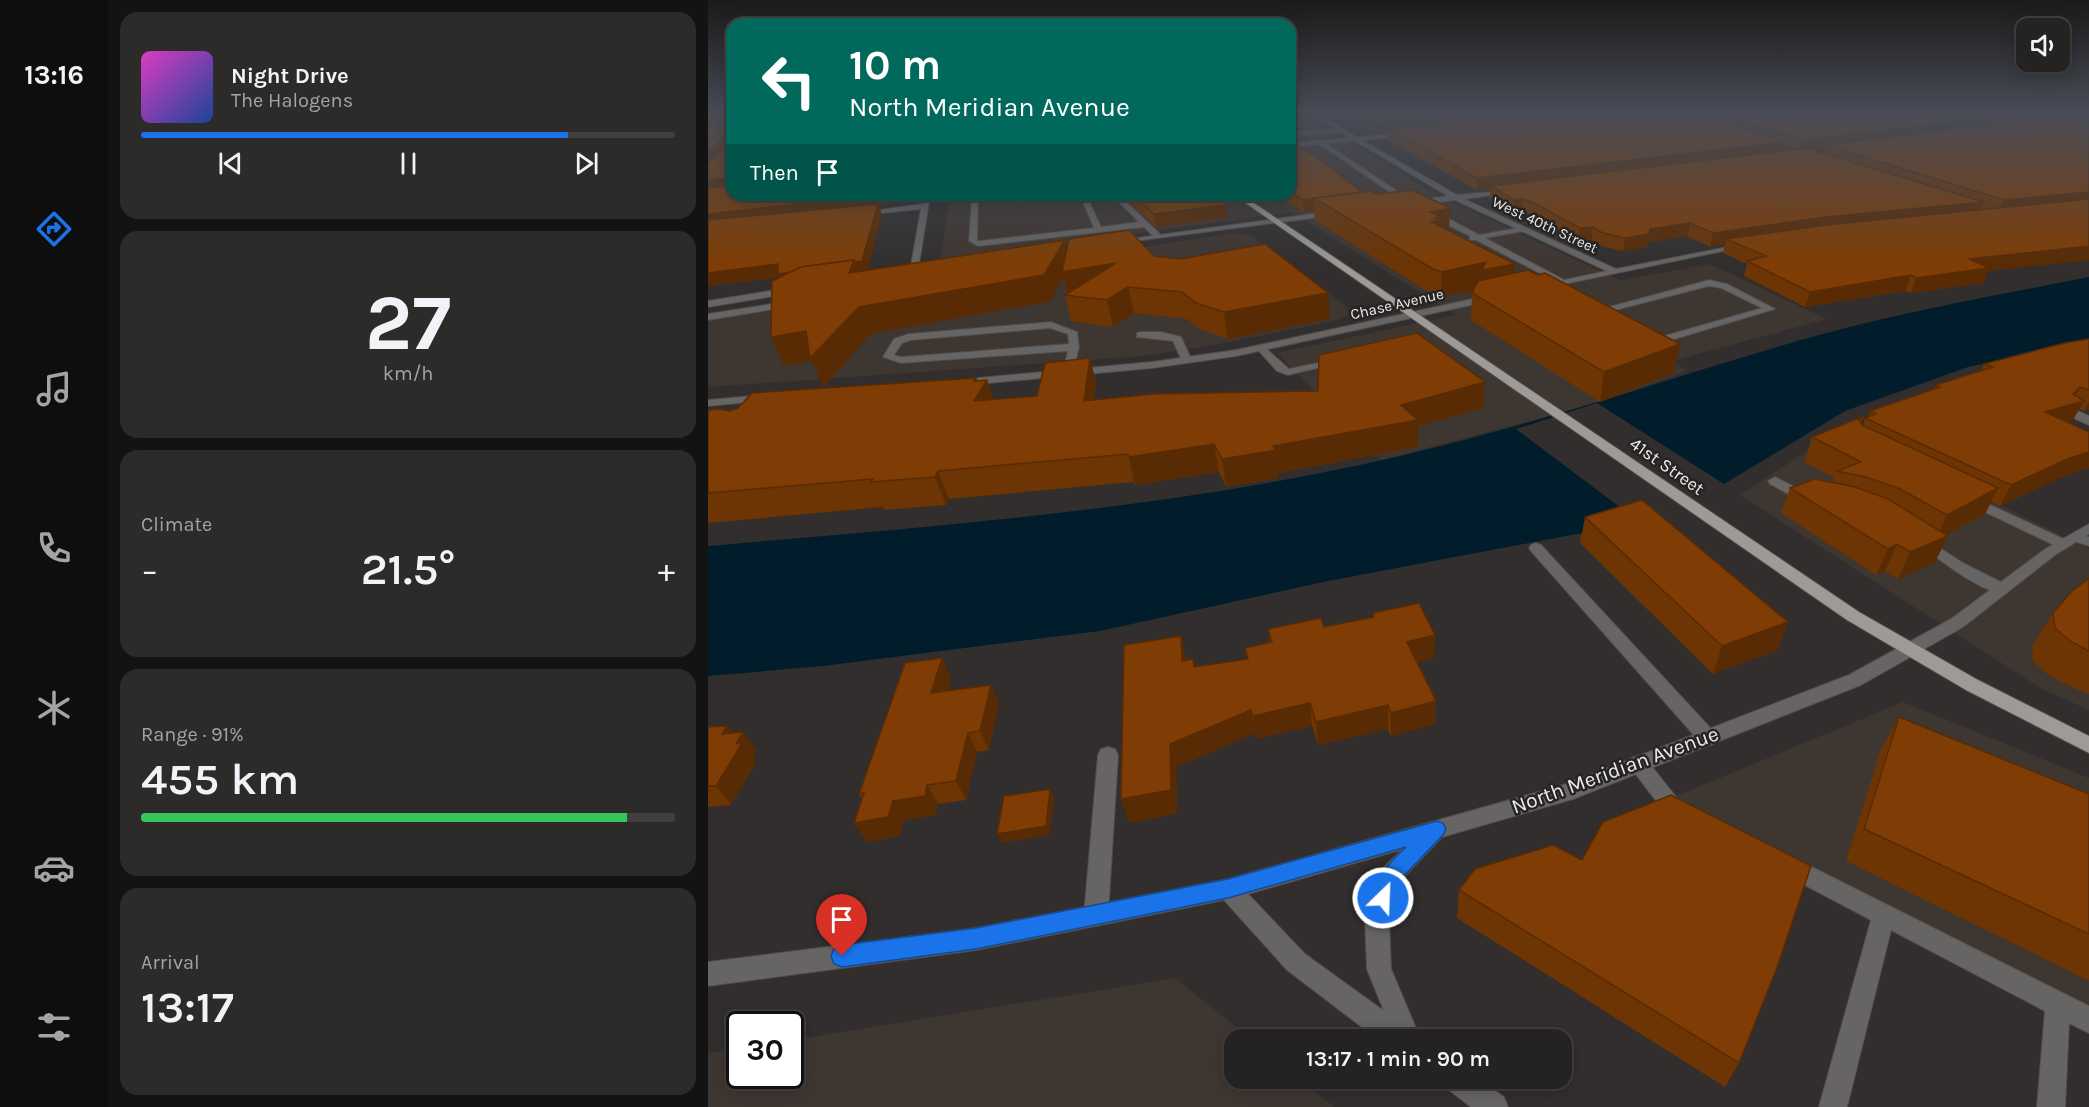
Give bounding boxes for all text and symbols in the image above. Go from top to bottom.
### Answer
map controls [2016,18,2070,72]
button: sound [2016,18,2070,72]
text: 10 m [849,40,941,90]
icon: left [750,42,828,120]
text: 13:16 [24,59,84,91]
text: Night Drive [231,63,349,89]
text: The Halogens [231,89,353,112]
text: North Meridian Avenue [849,91,1130,123]
icon: previous [214,147,247,180]
icon: pause [392,147,425,180]
icon: next [570,147,603,180]
icon: arrive [811,156,844,189]
text: Then [750,160,799,186]
street label: West 40th Street [1489,193,1601,257]
icon: directions [33,208,75,250]
text: 27 [365,277,451,369]
street label: Chase Avenue [1349,285,1445,323]
text: km/h [383,362,433,385]
icon: music [33,368,75,410]
street label: 41st Street [1625,432,1709,500]
text: Climate [141,513,212,536]
icon: phone [33,527,75,569]
text: 21.5° [361,543,455,595]
text: − [141,551,158,589]
text: + [658,551,675,589]
icon: climate [33,687,75,729]
street label: North Meridian Avenue [1508,721,1722,819]
text: Range · 91% [141,723,244,746]
text: 455 km [141,753,299,805]
icon: car [33,847,75,889]
position arrow [1351,866,1415,930]
pin [816,894,867,956]
icon: arrive [825,903,858,936]
text: Arrival [141,951,200,974]
text: 13:17 [141,981,234,1033]
icon: filters [33,1006,75,1048]
speed limit sign: 30 [726,1011,804,1089]
text: 13:17 · 1 min · 90 m [1306,1046,1490,1072]

